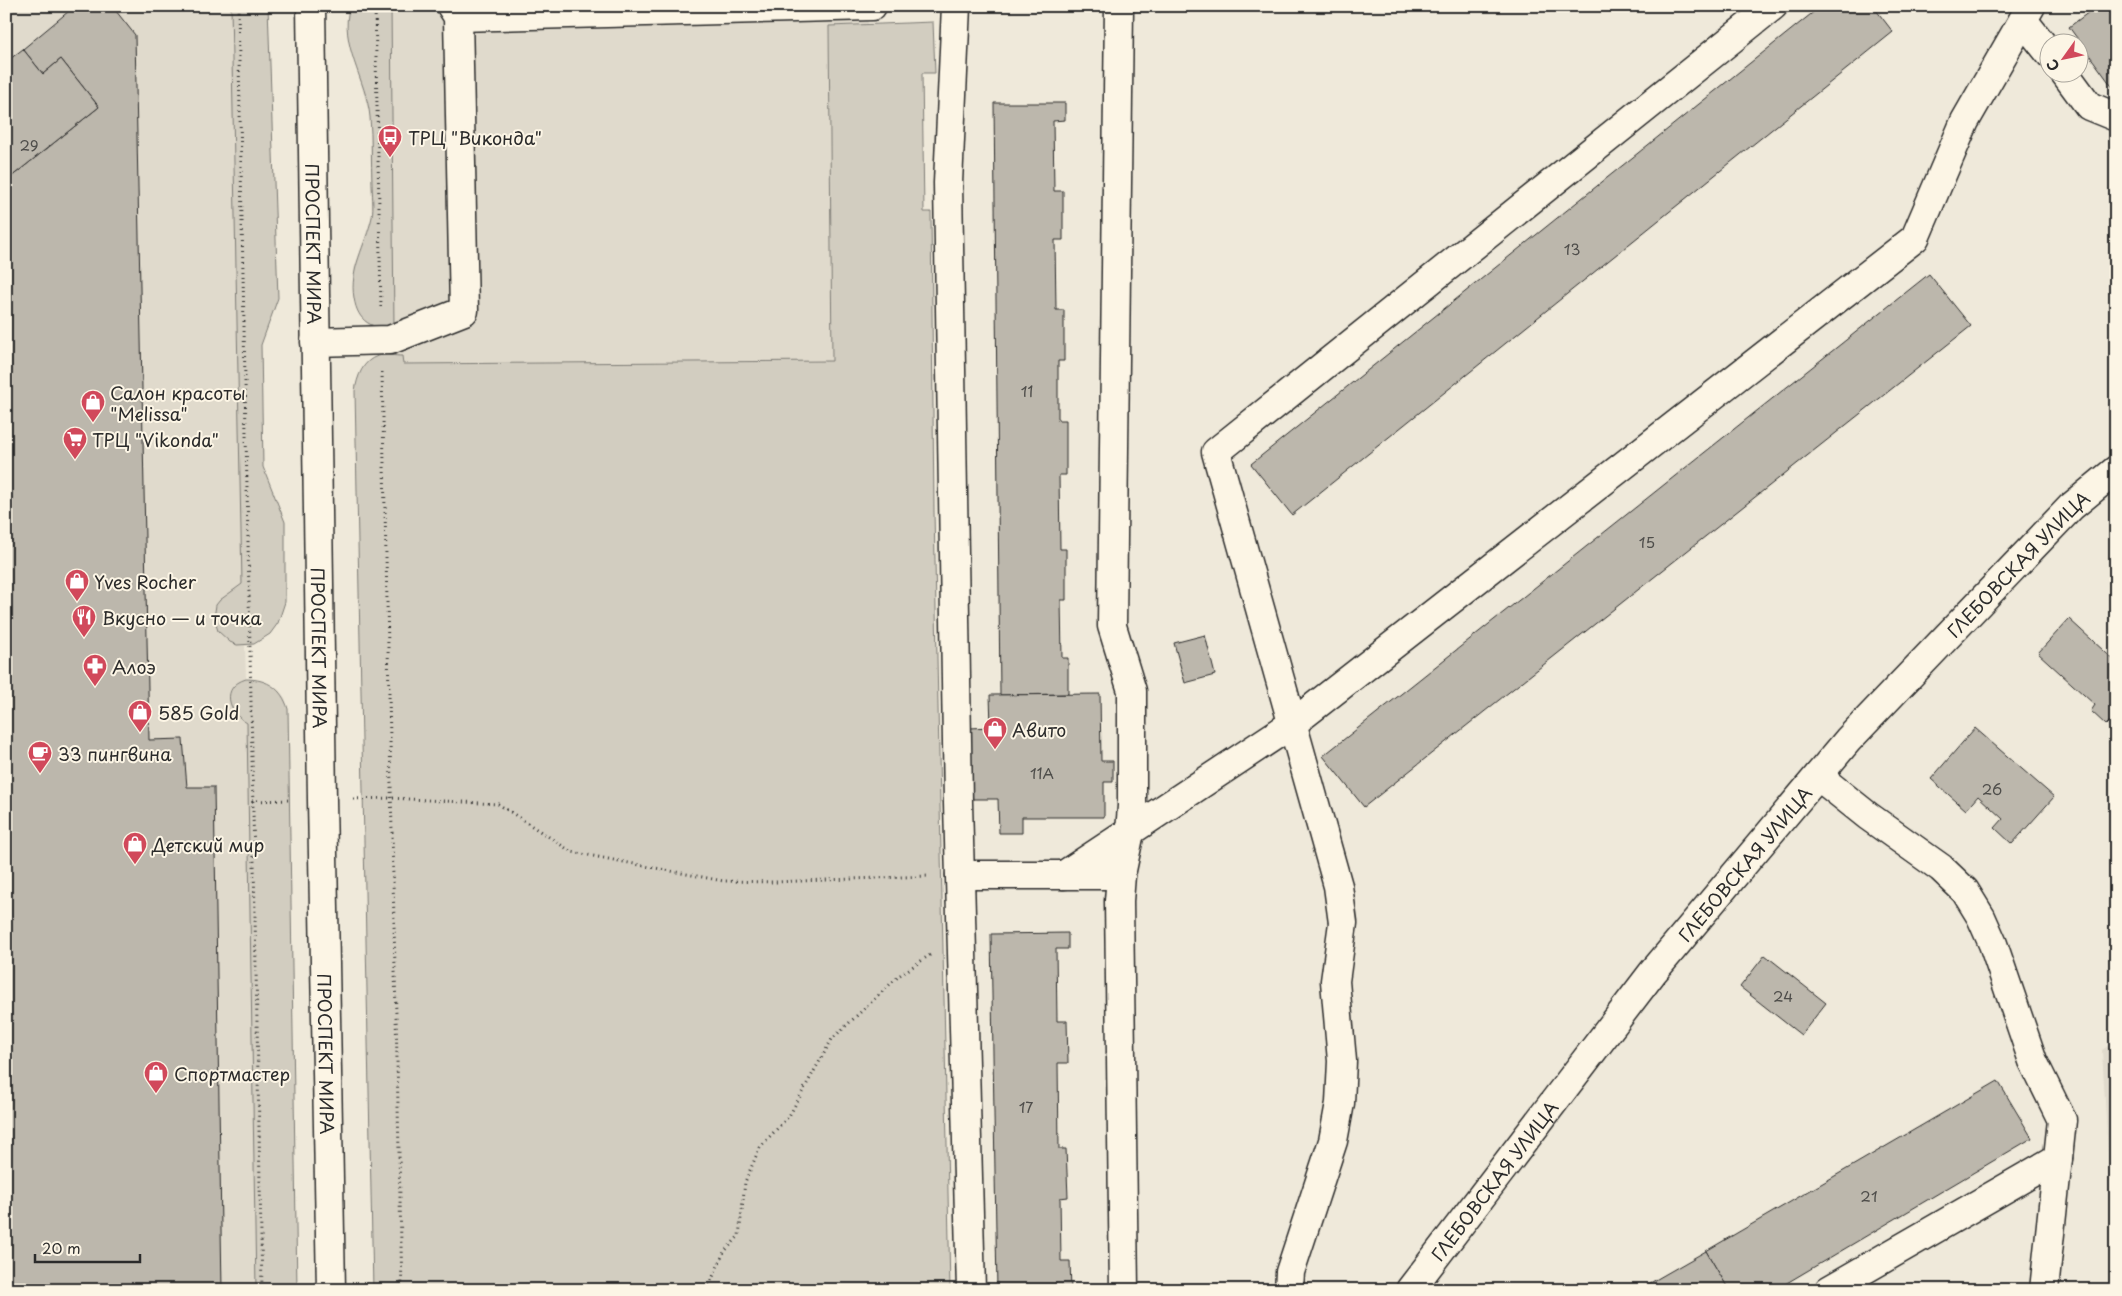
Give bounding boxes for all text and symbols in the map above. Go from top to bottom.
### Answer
north arrow [2040,32,2090,82]
text: С [2041,55,2064,75]
bus stop icon: ТРЦ "Виконда" [377,124,403,158]
place label: ТРЦ "Виконда" [408,124,542,151]
house number: 29 [19,133,39,156]
street label: ПРОСПЕКТ МИРА [300,163,329,325]
house number: 13 [1564,237,1580,260]
place label: Салон красоты "Melissa" [110,379,246,427]
house number: 11 [1021,379,1033,402]
shop icon: Салон красоты "Melissa" [80,389,106,423]
supermarket icon: ТРЦ "Vikonda" [62,426,88,460]
place label: ТРЦ "Vikonda" [92,426,219,453]
street label: ГЛЕБОВСКАЯ УЛИЦА [1940,484,2095,643]
house number: 15 [1639,530,1655,553]
street label: ПРОСПЕКТ МИРА [305,567,335,729]
shop icon: Yves Rocher [64,568,90,602]
place label: Yves Rocher [94,568,197,595]
restaurant icon: Вкусно — и точка [71,604,97,638]
place label: Вкусно — и точка [102,604,262,631]
pharmacy icon: Алоэ [82,653,108,687]
place label: Алоэ [112,653,156,680]
shop icon: 585 Gold [127,699,153,733]
place label: 585 Gold [158,699,239,726]
shop icon: Авито [982,716,1008,750]
place label: Авито [1012,716,1066,743]
cafe icon: 33 пингвина [27,740,53,774]
place label: 33 пингвина [58,740,172,767]
house number: 11А [1030,761,1054,784]
house number: 26 [1982,777,2002,800]
street label: ГЛЕБОВСКАЯ УЛИЦА [1671,780,1818,947]
shop icon: Детский мир [122,831,148,865]
place label: Детский мир [151,831,264,858]
street label: ПРОСПЕКТ МИРА [312,973,342,1135]
house number: 24 [1773,984,1793,1007]
shop icon: Спортмастер [143,1060,169,1094]
place label: Спортмастер [174,1060,290,1087]
street label: ГЛЕБОВСКАЯ УЛИЦА [1424,1094,1564,1266]
house number: 17 [1019,1095,1033,1118]
house number: 21 [1860,1184,1878,1207]
scale bar [35,1231,140,1263]
text: 20 m [42,1236,81,1259]

